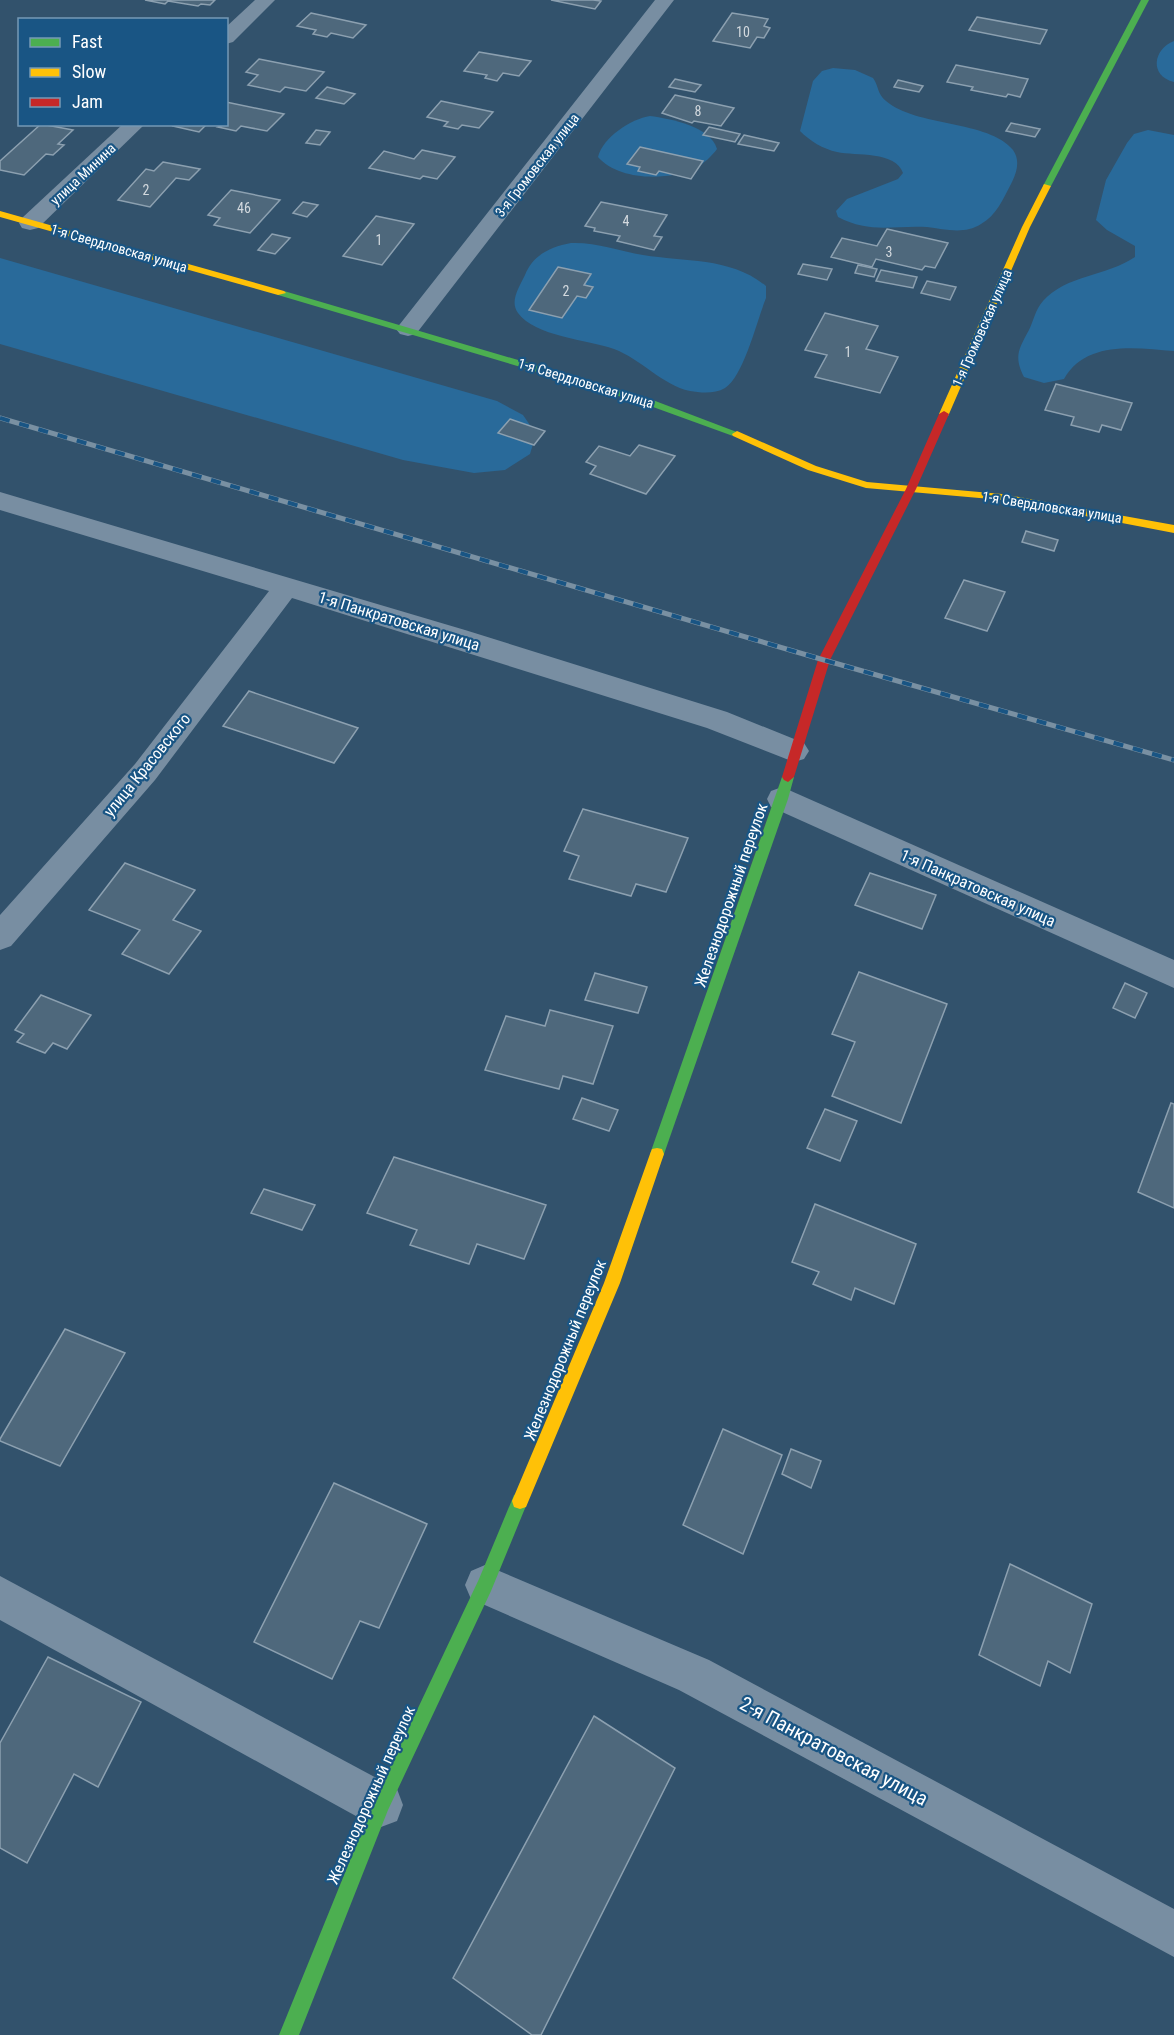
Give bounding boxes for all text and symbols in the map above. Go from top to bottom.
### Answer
legend [18,18,228,126]
house number: 10 [736,24,750,40]
text: Fast [72,31,103,52]
text: Slow [72,61,107,82]
text: Jam [72,91,103,112]
house number: 8 [695,103,702,119]
street label: 3-я Громовская улица [492,110,582,220]
street label: улица Минина [47,140,119,208]
house number: 2 [143,182,150,198]
house number: 46 [237,200,251,216]
house number: 4 [623,213,630,229]
street label: 1-я Свердловская улица [49,221,189,275]
house number: 1 [376,232,382,248]
house number: 3 [886,244,892,260]
street label: 1-я Громовская улица [949,267,1015,389]
house number: 2 [563,283,570,299]
house number: 1 [845,344,851,360]
street label: 1-я Свердловская улица [516,355,656,411]
street label: 1-я Свердловская улица [981,488,1123,526]
street label: 1-я Панкратовская улица [316,587,482,655]
street label: улица Красовского [100,710,194,820]
street label: Железнодорожный переулок [691,800,772,990]
street label: 1-я Панкратовская улица [898,845,1058,931]
street label: Железнодорожный переулок [520,1257,610,1443]
street label: 2-я Панкратовская улица [736,1691,932,1811]
street label: Железнодорожный переулок [323,1703,419,1887]

